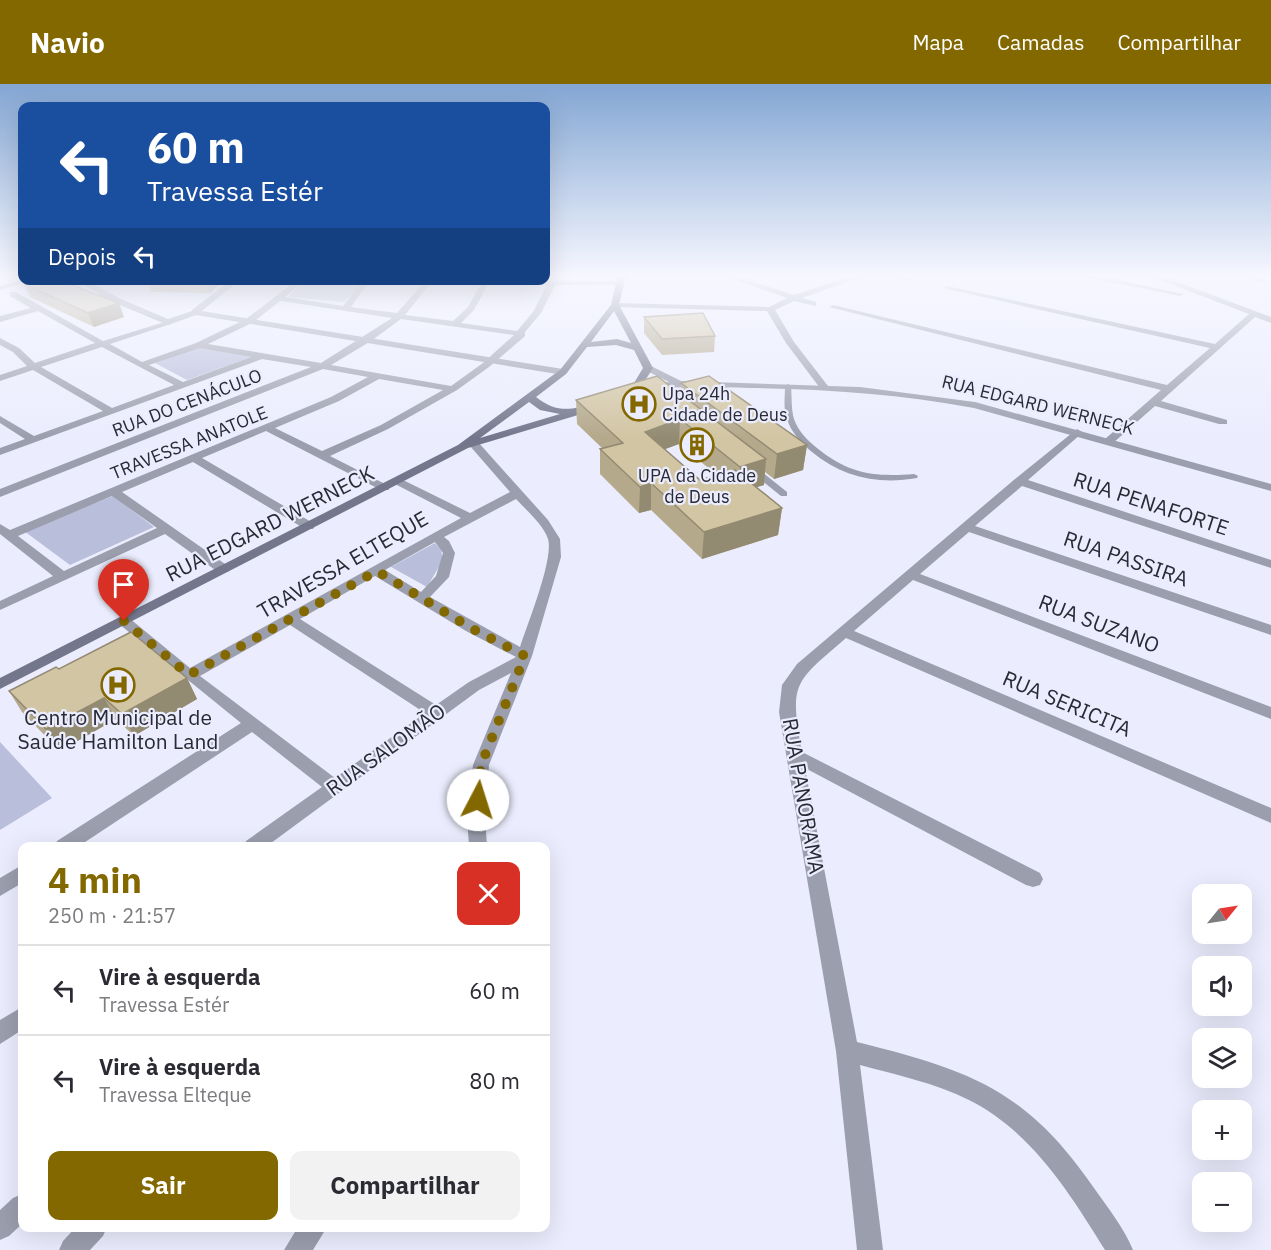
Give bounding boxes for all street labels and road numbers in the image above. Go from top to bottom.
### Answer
street label: RUA DO CENÁCULO [109,363,265,442]
street label: RUA EDGARD WERNECK [940,369,1137,440]
street label: TRAVESSA ANATOLE [107,401,271,485]
street label: RUA EDGARD WERNECK [161,458,378,588]
street label: RUA PENAFORTE [1070,465,1233,541]
street label: TRAVESSA ELTEQUE [252,504,433,624]
street label: RUA PASSIRA [1060,524,1192,593]
street label: RUA SUZANO [1035,587,1164,659]
street label: RUA SERICITA [999,663,1136,743]
street label: RUA SALOMÃO [320,696,451,802]
street label: RUA PANORAMA [776,716,831,876]

